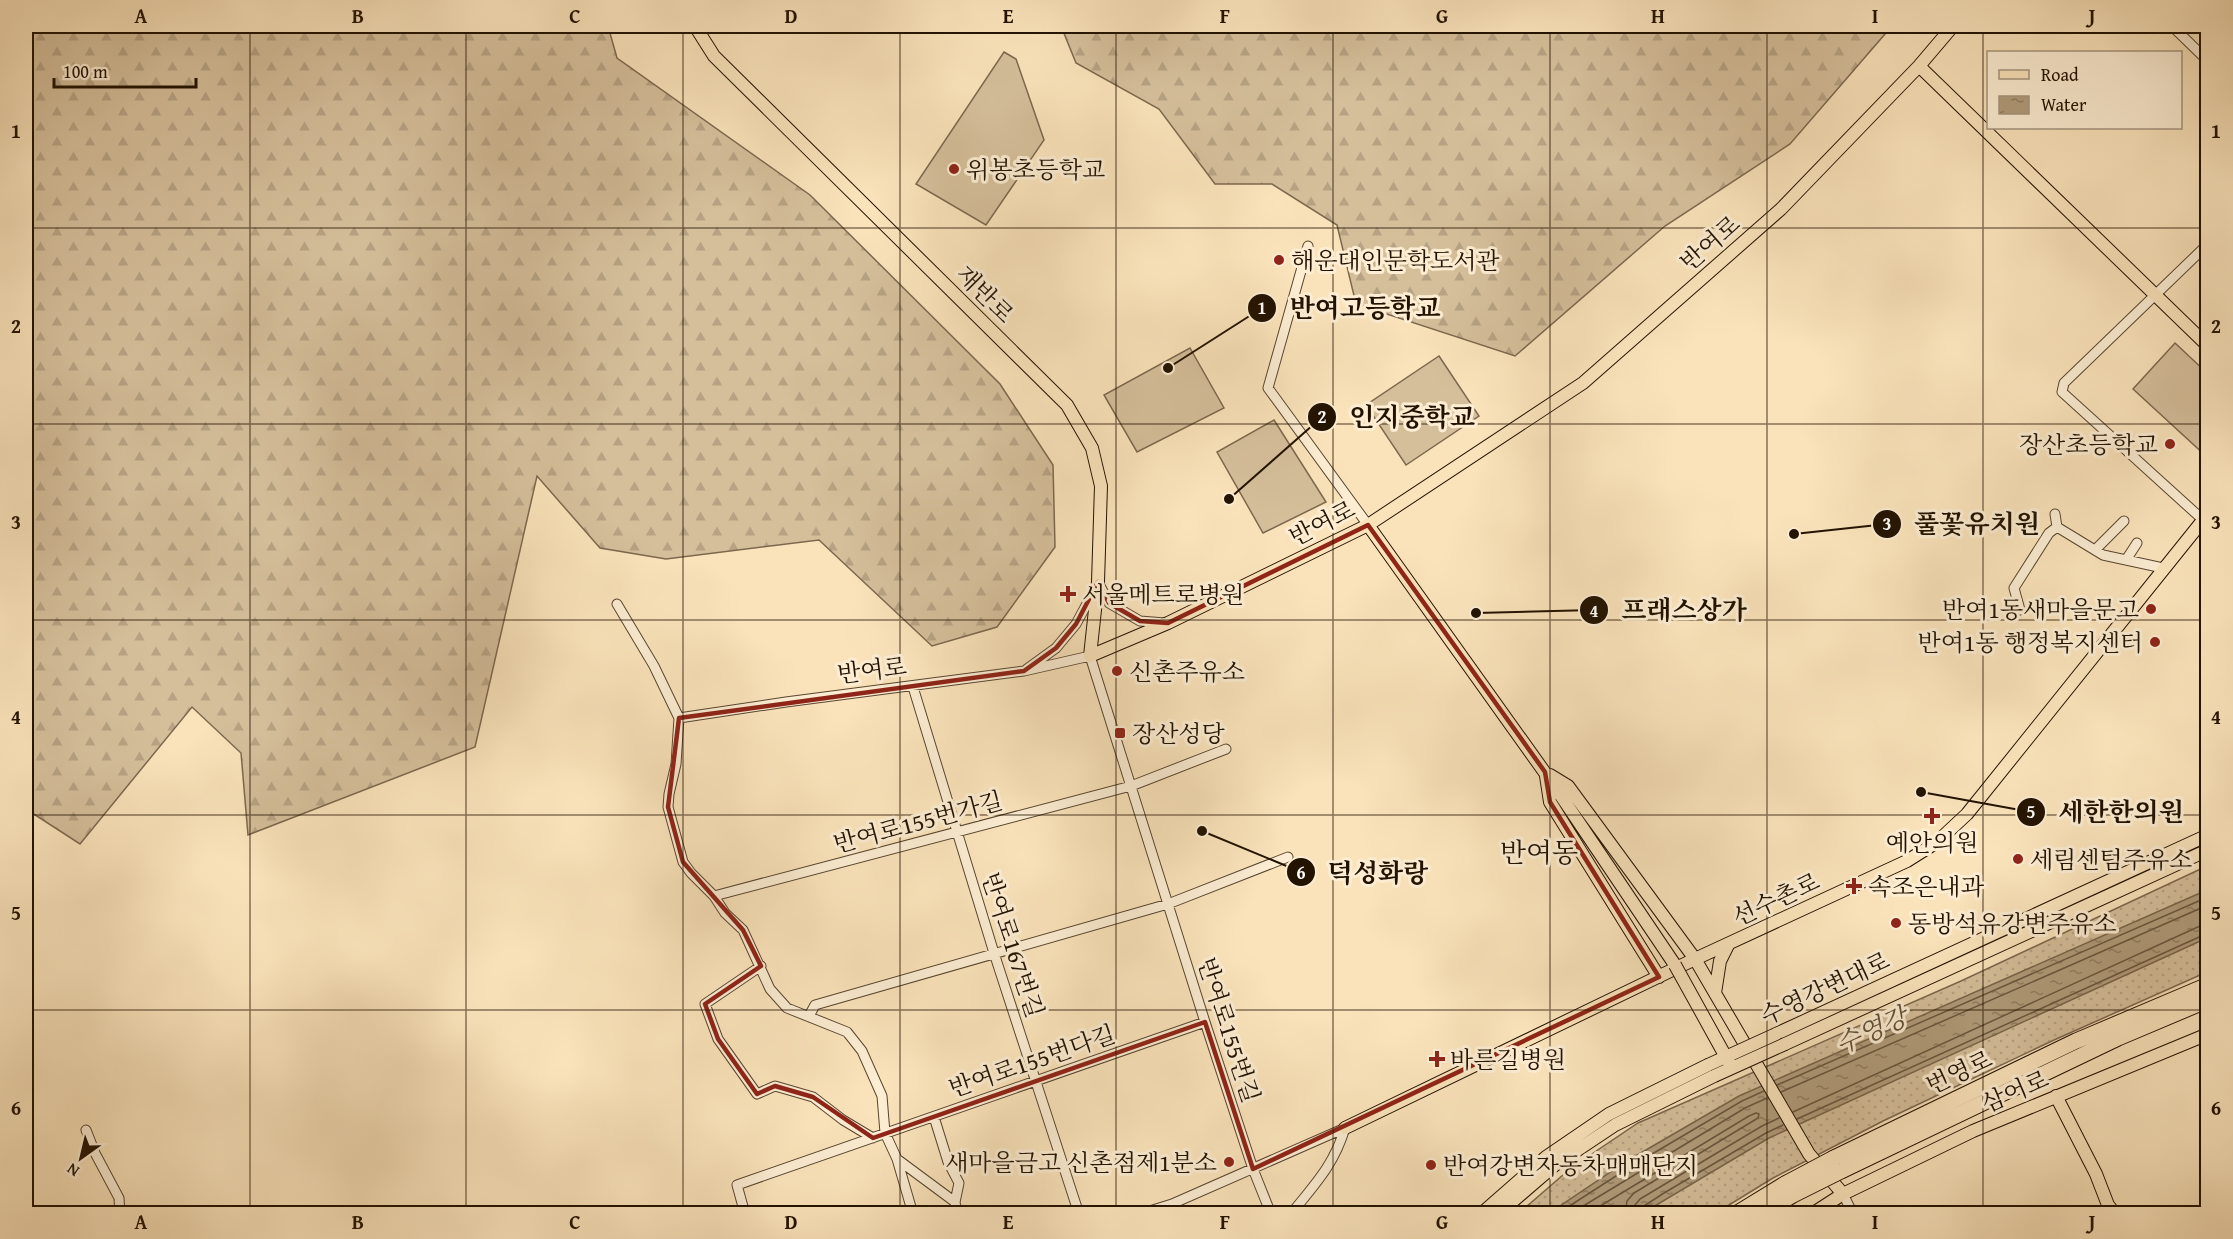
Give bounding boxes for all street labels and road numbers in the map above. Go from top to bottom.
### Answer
street label: 반여로 [1672,207,1748,279]
street label: 재반로 [948,257,1022,331]
street label: 반여로 [1283,492,1361,554]
street label: 반여로 [835,648,909,692]
street label: 반여로155번가길 [830,783,1006,861]
street label: 선수촌로 [1727,864,1825,934]
street label: 반여로167번길 [973,868,1053,1022]
street label: 수영강변대로 [1756,946,1894,1030]
street label: 반여로155번길 [1189,953,1269,1107]
street label: 반여로155번다길 [944,1016,1120,1106]
street label: 번영로 [1920,1041,1998,1103]
street label: 삼어로 [1976,1061,2054,1121]

